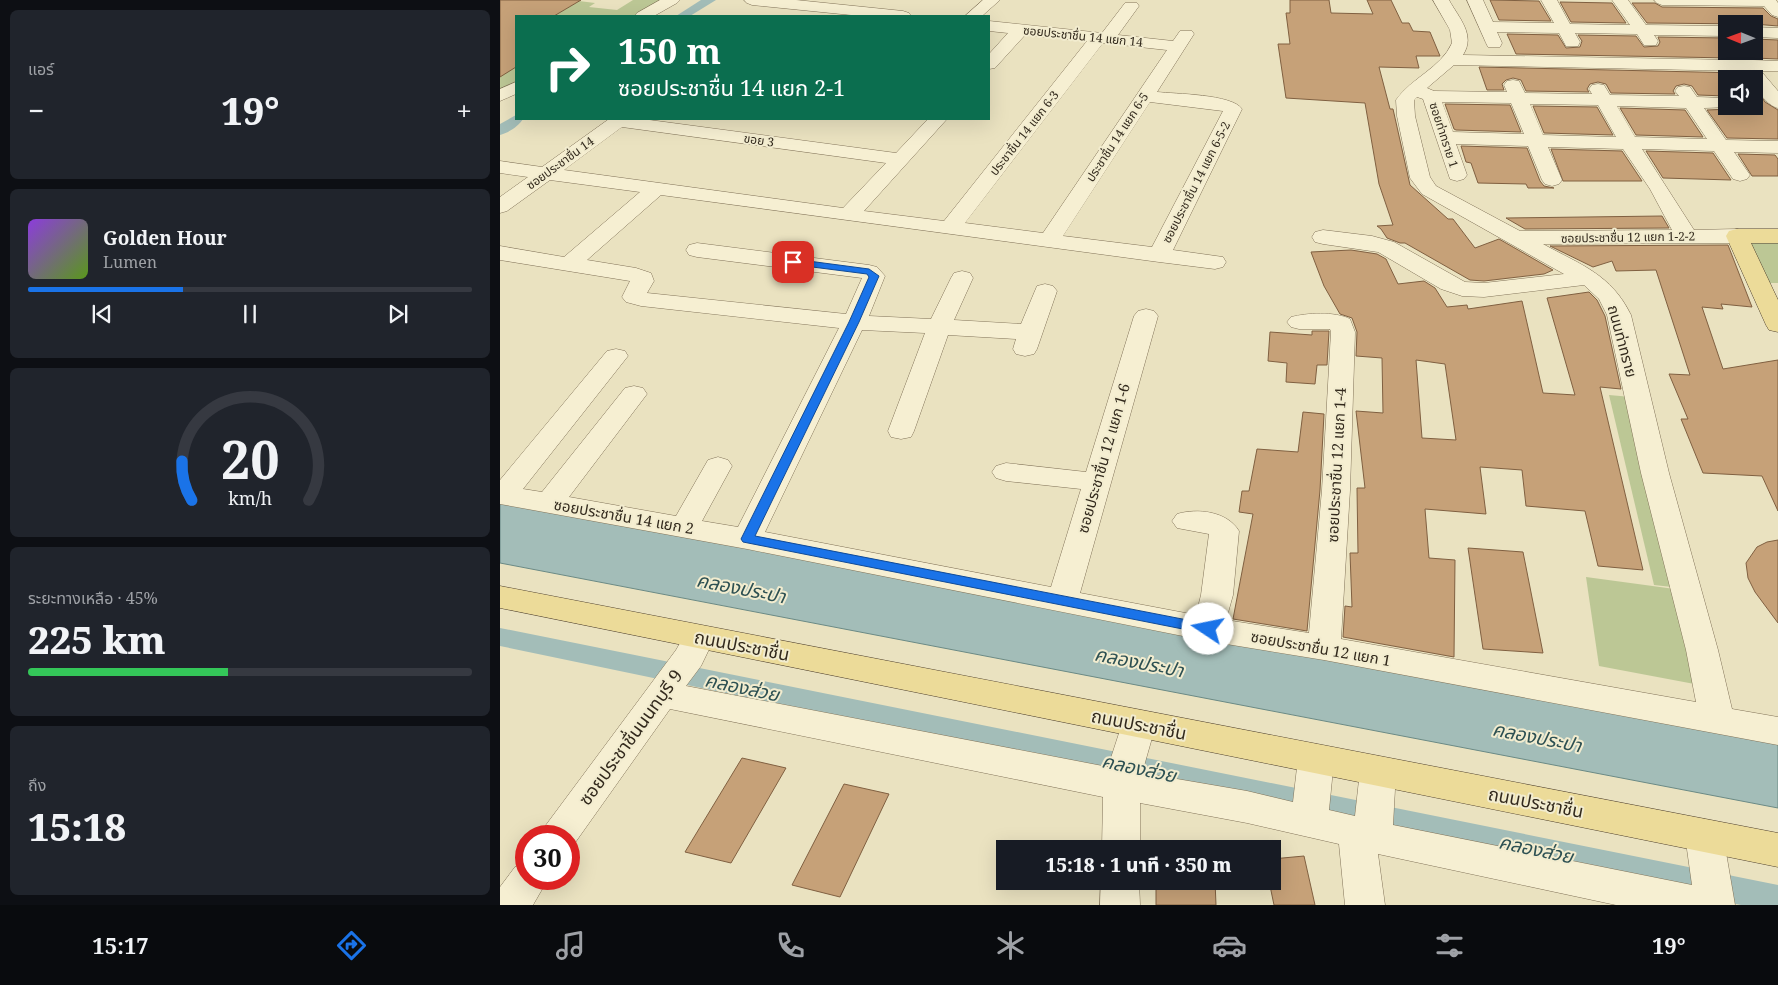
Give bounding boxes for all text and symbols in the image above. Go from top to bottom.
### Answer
north arrow [1718,15,1762,60]
map controls [1718,15,1763,115]
street label: ซอยประชาชื่น 14 แยก 14 [1022,21,1144,51]
text: 150 m [618,27,721,74]
icon: right [535,35,600,100]
text: แอร์ [28,58,54,80]
button: sound [1718,70,1763,115]
text: ซอยประชาชื่น 14 แยก 2-1 [618,72,845,102]
text: 19° [221,84,279,136]
street label: ประชาชื่น 14 แยก 6-3 [986,87,1063,179]
street label: ประชาชื่น 14 แยก 6-5 [1082,89,1152,185]
text: − [28,91,44,129]
text: + [456,91,472,129]
street label: ซอยท่าทราย 1 [1425,100,1463,170]
street label: ซอยประชาชื่น 14 แยก 6-5-2 [1158,118,1234,246]
street label: ขอย 3 [743,129,776,151]
street label: ซอยประชาชื่น 14 [523,132,598,193]
text: Golden Hour [103,225,227,251]
street label: ซอยประชาชื่น 12 แยก 1-2-2 [1561,227,1695,247]
pin [772,241,814,283]
icon: arrive [779,248,807,276]
text: Lumen [103,251,157,273]
icon: previous [88,300,116,328]
icon: pause [236,300,264,328]
icon: next [384,300,412,328]
street label: ถนนท่าทราย [1604,303,1642,379]
street label: ซอยประชาชื่น 12 แยก 1-6 [1072,381,1134,535]
street label: ซอยประชาชื่น 12 แยก 1-4 [1322,386,1350,543]
text: 20 [221,423,279,494]
text: km/h [228,486,272,510]
street label: ซอยประชาชื่น 14 แยก 2 [552,494,696,538]
water label: คลองประปา [694,567,789,610]
text: ระยะทางเหลือ · 45% [28,587,158,609]
position arrow [1181,602,1233,654]
text: 225 km [28,613,166,665]
street label: ถนนประชาชื่น [692,624,792,666]
street label: ซอยประชาชื่น 12 แยก 1 [1249,626,1393,670]
water label: คลองประปา [1092,641,1187,684]
street label: ซอยประชาชื่นนนทบุรี 9 [573,664,687,810]
water label: คลองส่วย [703,666,783,708]
street label: ถนนประชาชื่น [1089,703,1189,745]
water label: คลองประปา [1490,716,1585,759]
water label: คลองส่วย [1100,747,1180,789]
text: ถึง [28,774,46,796]
street label: ถนนประชาชื่น [1486,781,1586,823]
text: 15:18 [28,800,126,852]
speed limit sign: 30 [515,825,580,890]
water label: คลองส่วย [1497,828,1577,870]
text: 15:18 · 1 นาที · 350 m [1046,852,1231,878]
icon: directions [334,928,369,963]
icon: music [553,928,588,963]
icon: phone [773,928,808,963]
icon: climate [993,928,1028,963]
icon: car [1212,928,1247,963]
icon: filters [1432,928,1467,963]
text: 15:17 [92,930,149,960]
text: 19° [1652,930,1686,960]

